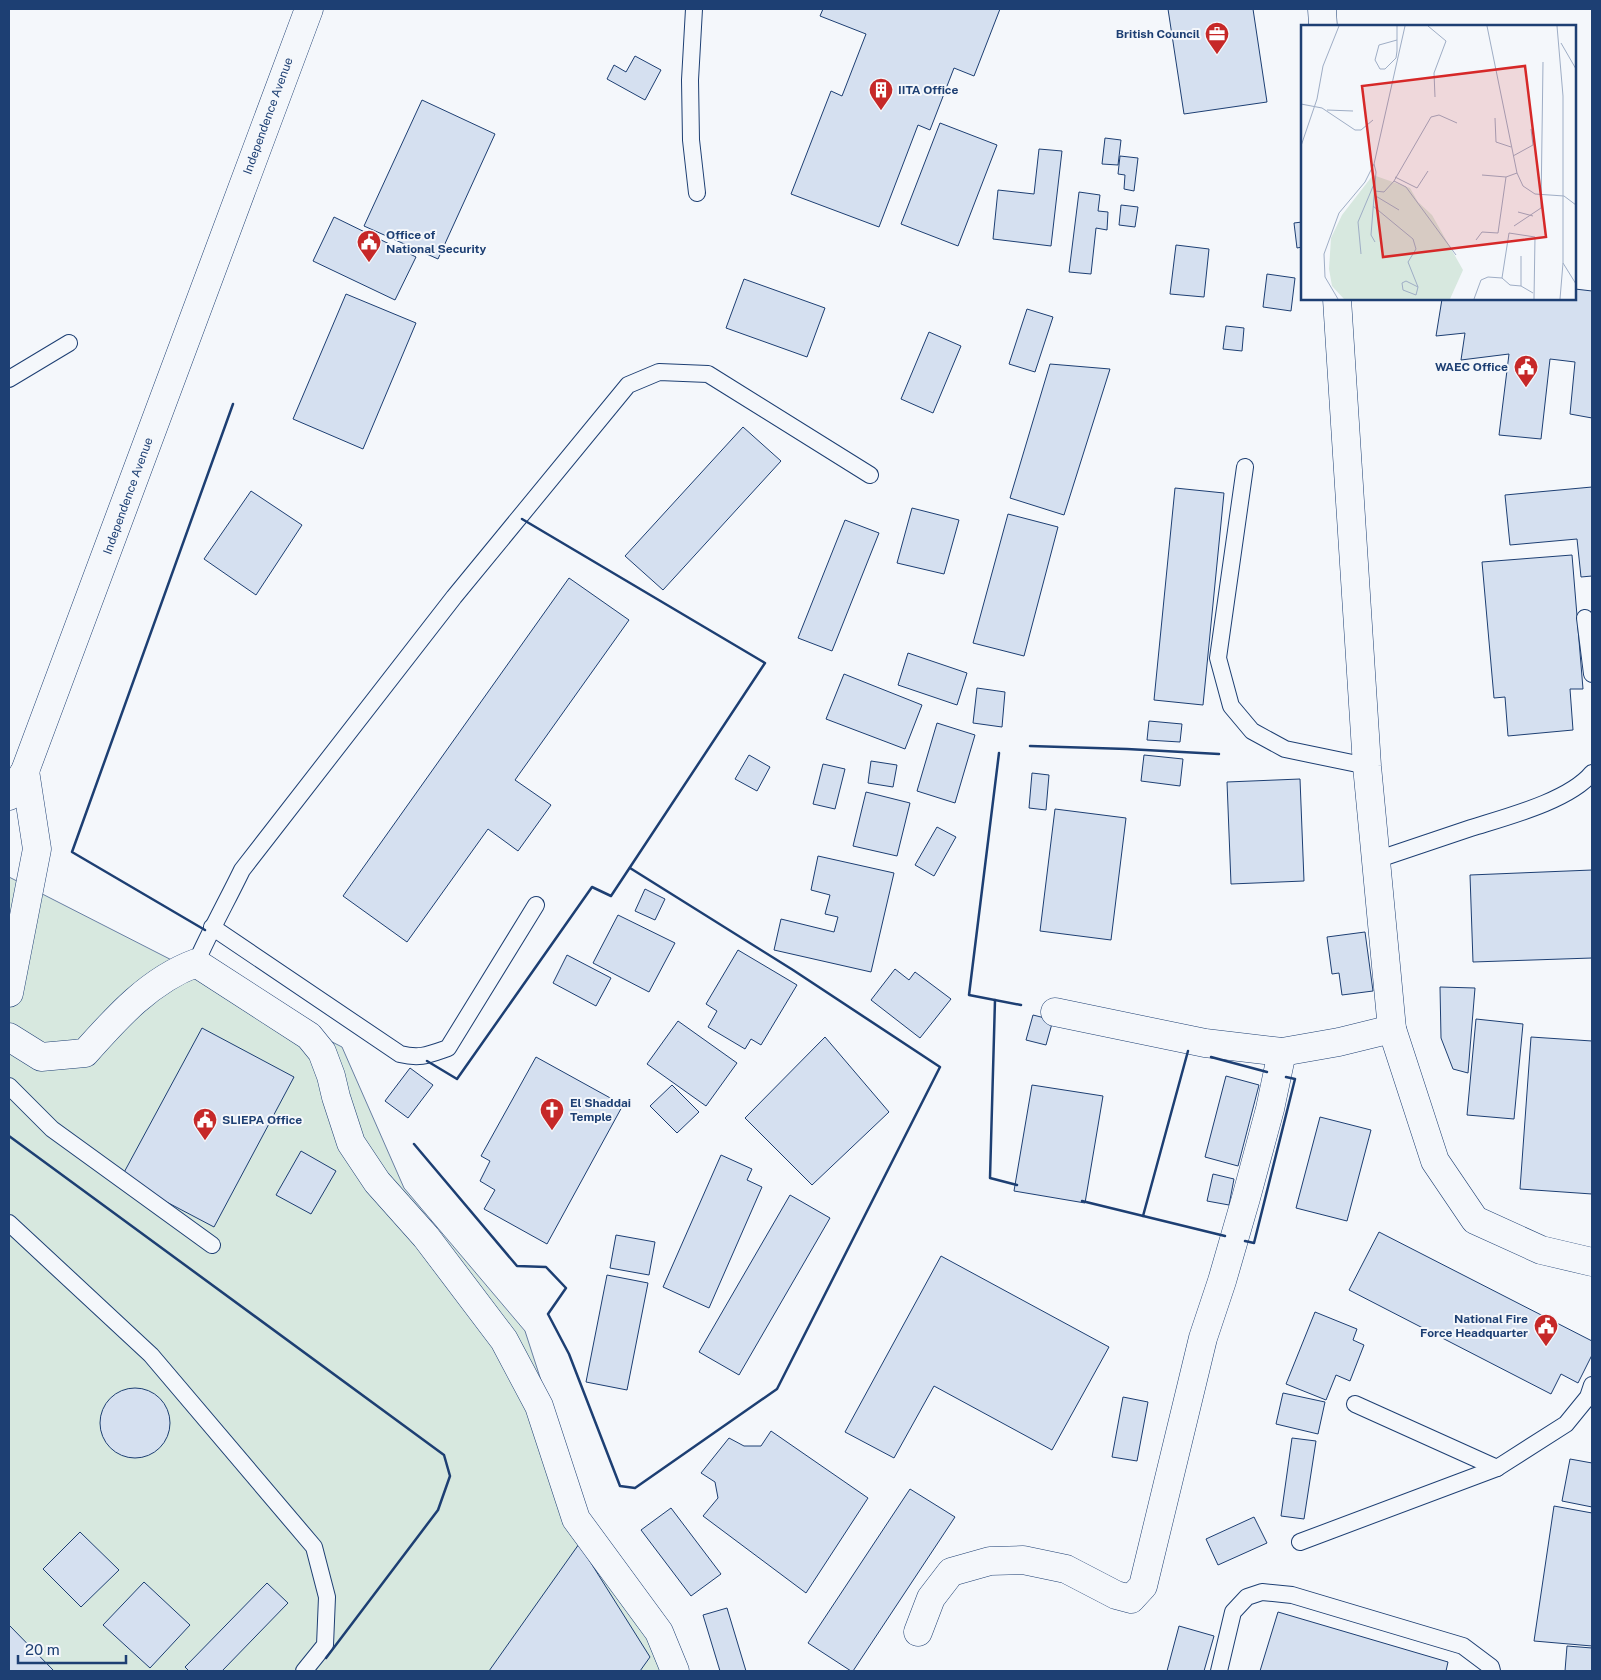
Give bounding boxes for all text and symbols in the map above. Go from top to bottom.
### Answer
office icon: British Council [1204,21,1230,55]
inset map [1301,25,1576,300]
place label: British Council [1116,27,1200,41]
street label: Independence Avenue [240,55,296,176]
building icon: IITA Office [868,77,894,111]
place label: IITA Office [898,83,958,97]
place label: Office of National Security [386,228,487,256]
public building icon: Office of National Security [356,229,382,263]
public building icon: WAEC Office [1513,354,1539,388]
place label: WAEC Office [1435,360,1508,374]
street label: Independence Avenue [100,435,156,556]
place label: El Shaddai Temple [570,1096,631,1124]
church icon: El Shaddai Temple [539,1097,565,1131]
public building icon: SLIEPA Office [192,1107,218,1141]
place label: SLIEPA Office [222,1113,302,1127]
place label: National Fire Force Headquarter [1420,1312,1528,1340]
public building icon: National Fire Force Headquarter [1533,1313,1559,1347]
scale bar [18,1632,125,1664]
text: 20 m [25,1641,60,1658]

